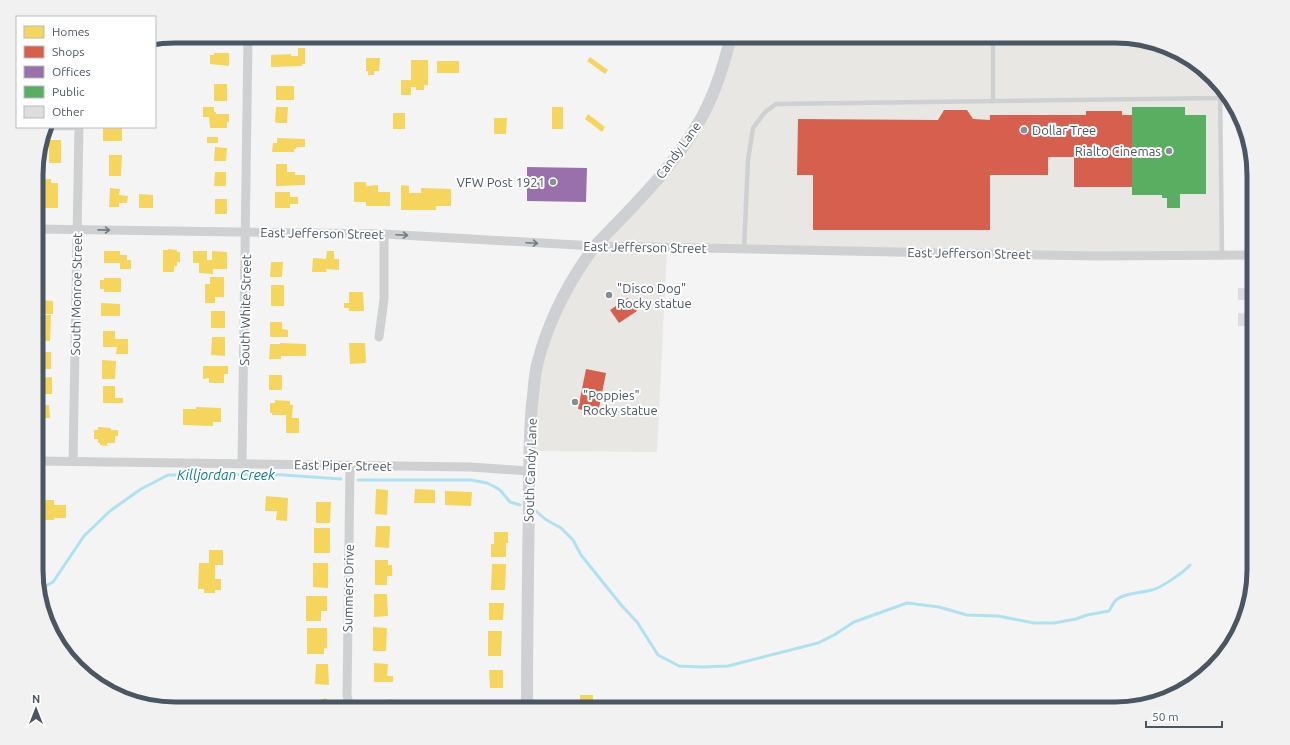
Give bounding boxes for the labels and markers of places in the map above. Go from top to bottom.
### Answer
place label: Dollar Tree [1032,123,1096,137]
marker: Dollar Tree [1019,125,1029,135]
place label: Rialto Cinemas [1075,144,1161,158]
marker: Rialto Cinemas [1164,146,1174,156]
place label: VFW Post 1921 [457,175,545,189]
marker: VFW Post 1921 [548,177,558,187]
place label: "Disco Dog" Rocky statue [617,281,692,310]
marker: "Disco Dog" Rocky statue [604,290,614,300]
place label: "Poppies" Rocky statue [583,388,658,417]
marker: "Poppies" Rocky statue [570,397,580,407]

